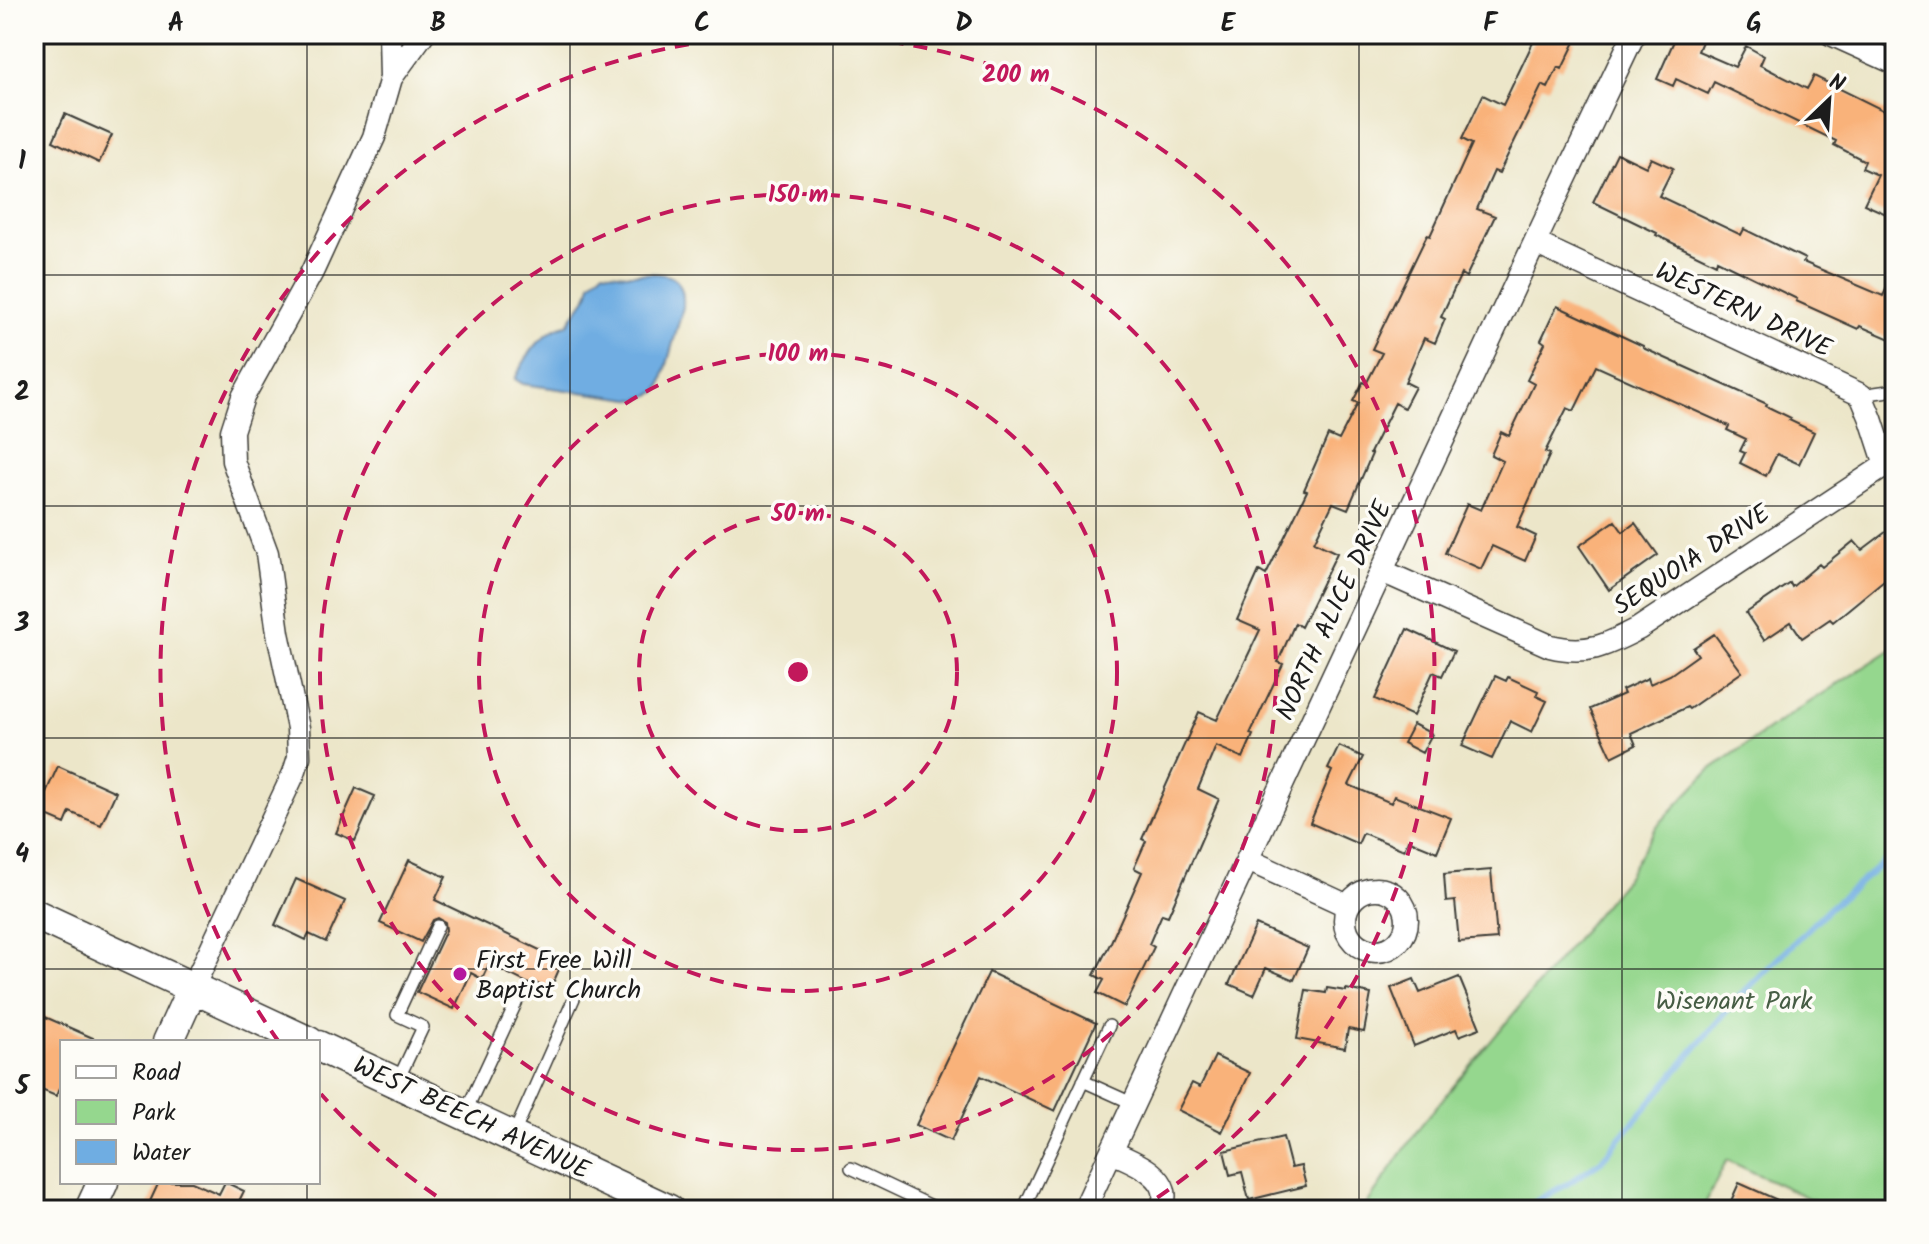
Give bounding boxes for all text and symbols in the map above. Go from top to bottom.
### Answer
text: A [168,3,184,45]
text: B [430,3,446,45]
text: C [694,3,710,45]
text: D [955,3,973,45]
text: E [1221,3,1237,45]
text: F [1483,3,1499,45]
text: G [1746,3,1762,45]
text: 200 m [982,56,1050,95]
north arrow [1789,60,1869,140]
text: N [1823,65,1850,103]
text: 1 [18,141,26,183]
text: 150 m [768,176,828,215]
street label: WESTERN DRIVE [1648,251,1839,370]
text: 100 m [768,335,828,374]
text: 2 [14,372,30,414]
street label: NORTH ALICE DRIVE [1265,493,1405,728]
street label: SEQUOIA DRIVE [1605,493,1780,627]
text: 50 m [770,495,825,534]
text: 3 [14,603,29,645]
centre of rings [784,658,812,686]
text: 4 [15,834,29,876]
place label: First Free Will Baptist Church [476,940,641,1012]
marker: First Free Will Baptist Church [451,965,469,983]
park label: Wisenant Park [1656,981,1813,1023]
legend [60,1040,320,1184]
street label: WEST BEECH AVENUE [346,1045,597,1193]
text: Road [132,1054,181,1093]
text: 5 [14,1066,30,1108]
text: Park [132,1094,176,1133]
text: Water [132,1134,192,1173]

